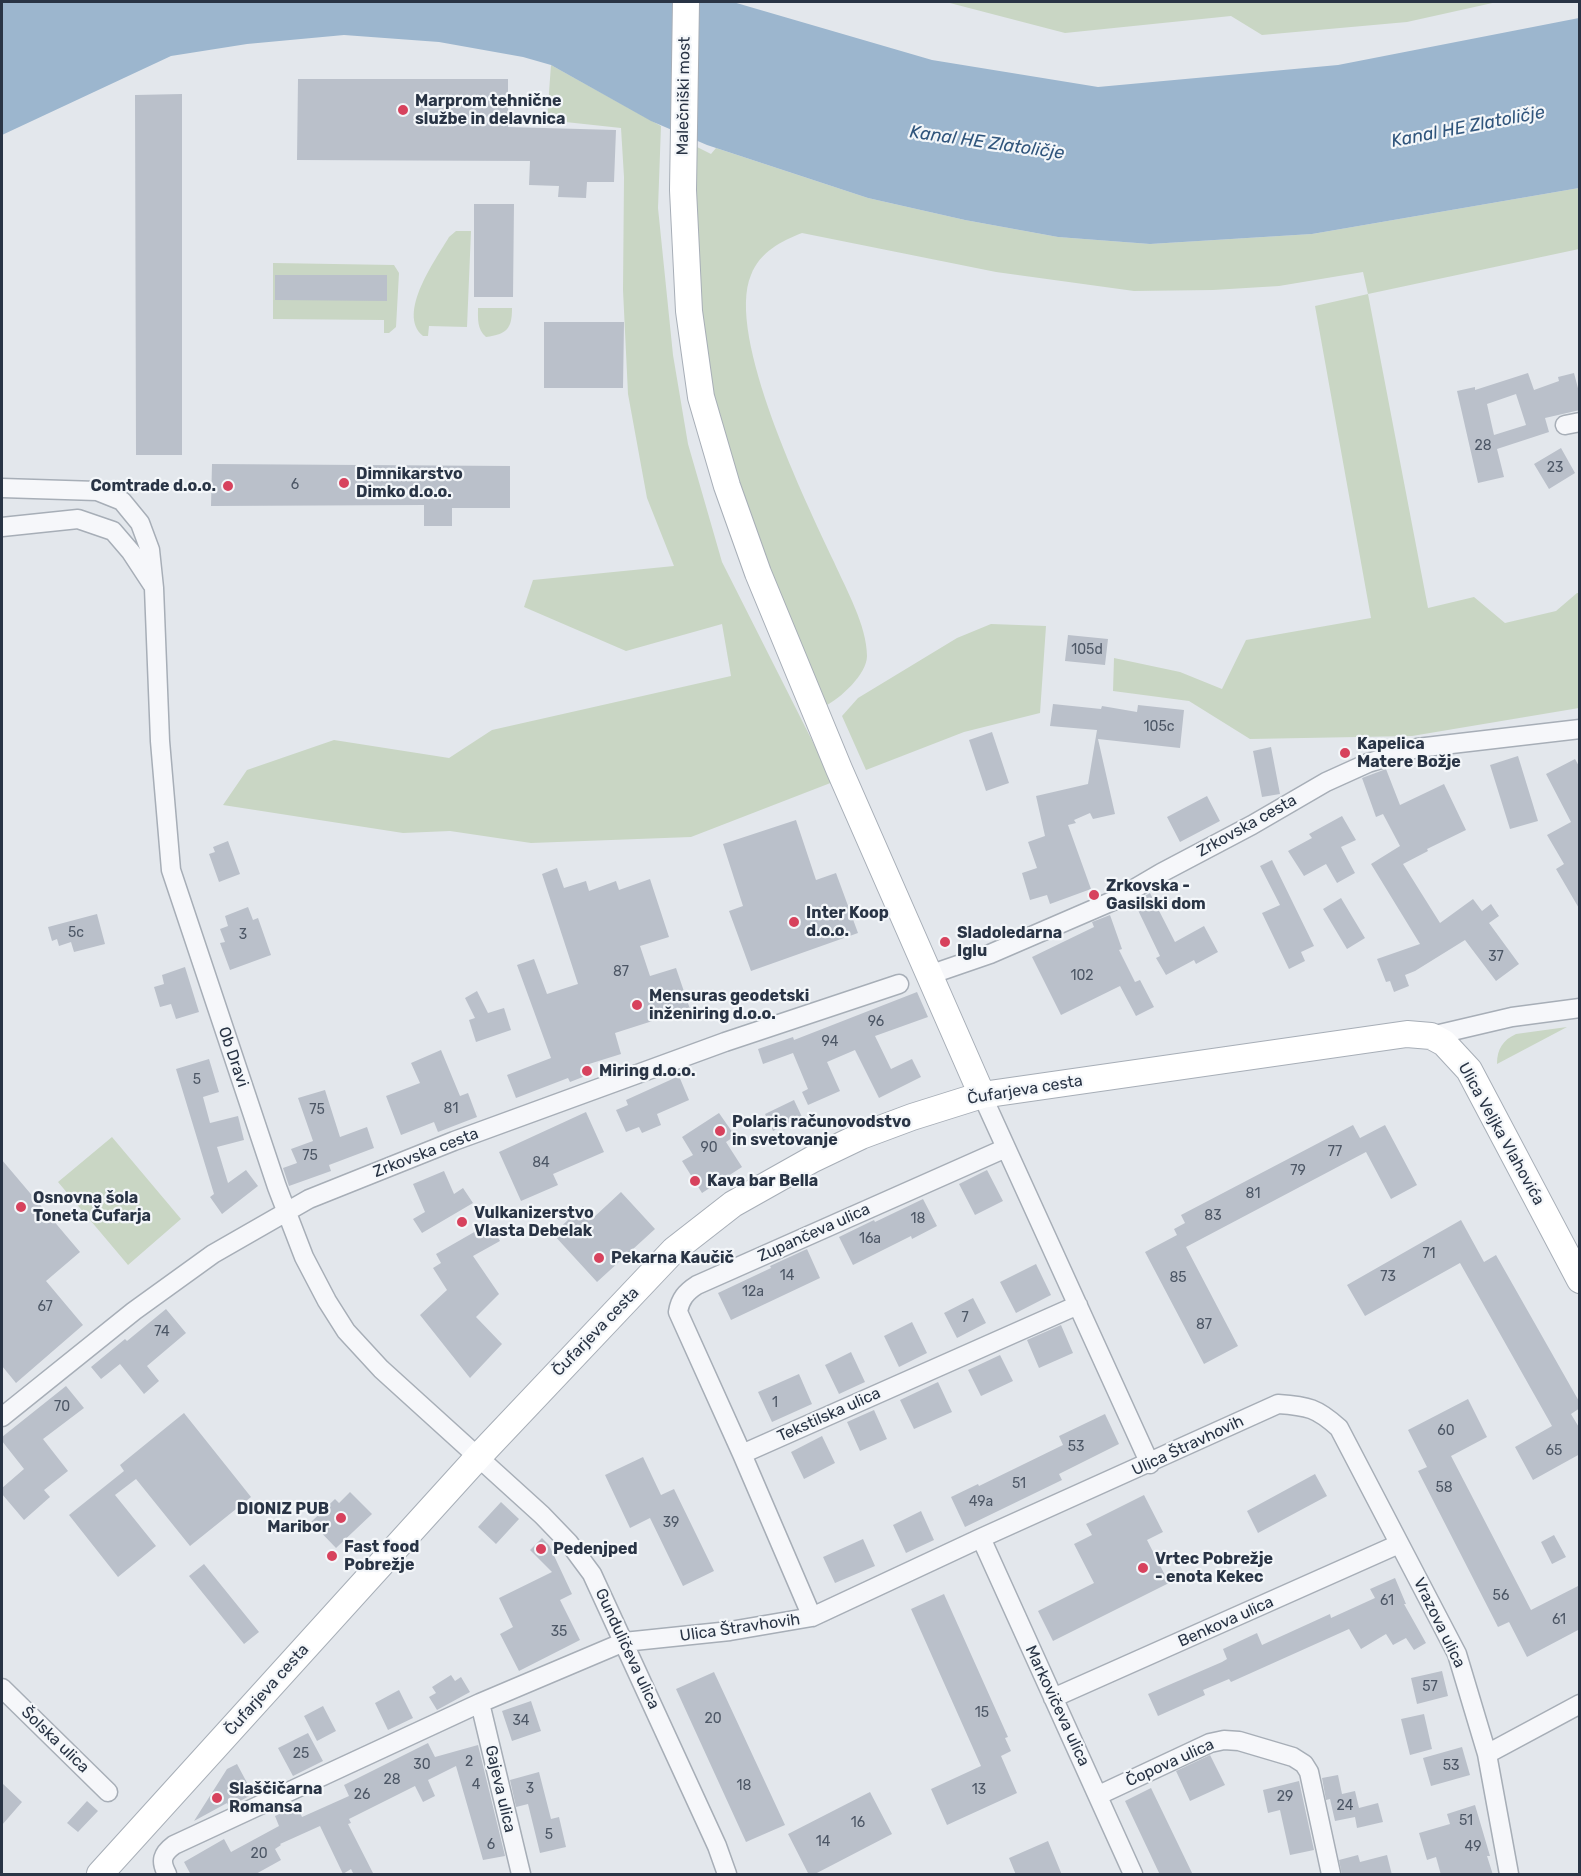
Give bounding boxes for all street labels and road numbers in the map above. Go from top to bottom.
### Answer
street label: Malečniški most [673,36,695,156]
street label: Zrkovska cesta [1194,791,1300,861]
street label: Ob Dravi [214,1024,252,1090]
street label: Ulica Veljka Vlahovića [1454,1059,1548,1209]
street label: Čufarjeva cesta [966,1071,1084,1109]
street label: Zrkovska cesta [371,1124,481,1182]
street label: Zupančeva ulica [755,1200,873,1266]
street label: Čufarjeva cesta [549,1284,643,1380]
street label: Tekstilska ulica [774,1384,884,1446]
street label: Ulica Štravhovih [1129,1412,1247,1480]
street label: Vrazova ulica [1409,1575,1469,1671]
street label: Gunduličeva ulica [591,1586,663,1712]
street label: Benkova ulica [1175,1592,1277,1652]
street label: Ulica Štravhovih [679,1610,801,1646]
street label: Čufarjeva cesta [221,1640,313,1740]
street label: Markovičeva ulica [1021,1643,1093,1769]
street label: Šolska ulica [17,1703,93,1777]
street label: Čopova ulica [1123,1735,1217,1791]
street label: Gajeva ulica [481,1743,519,1835]

